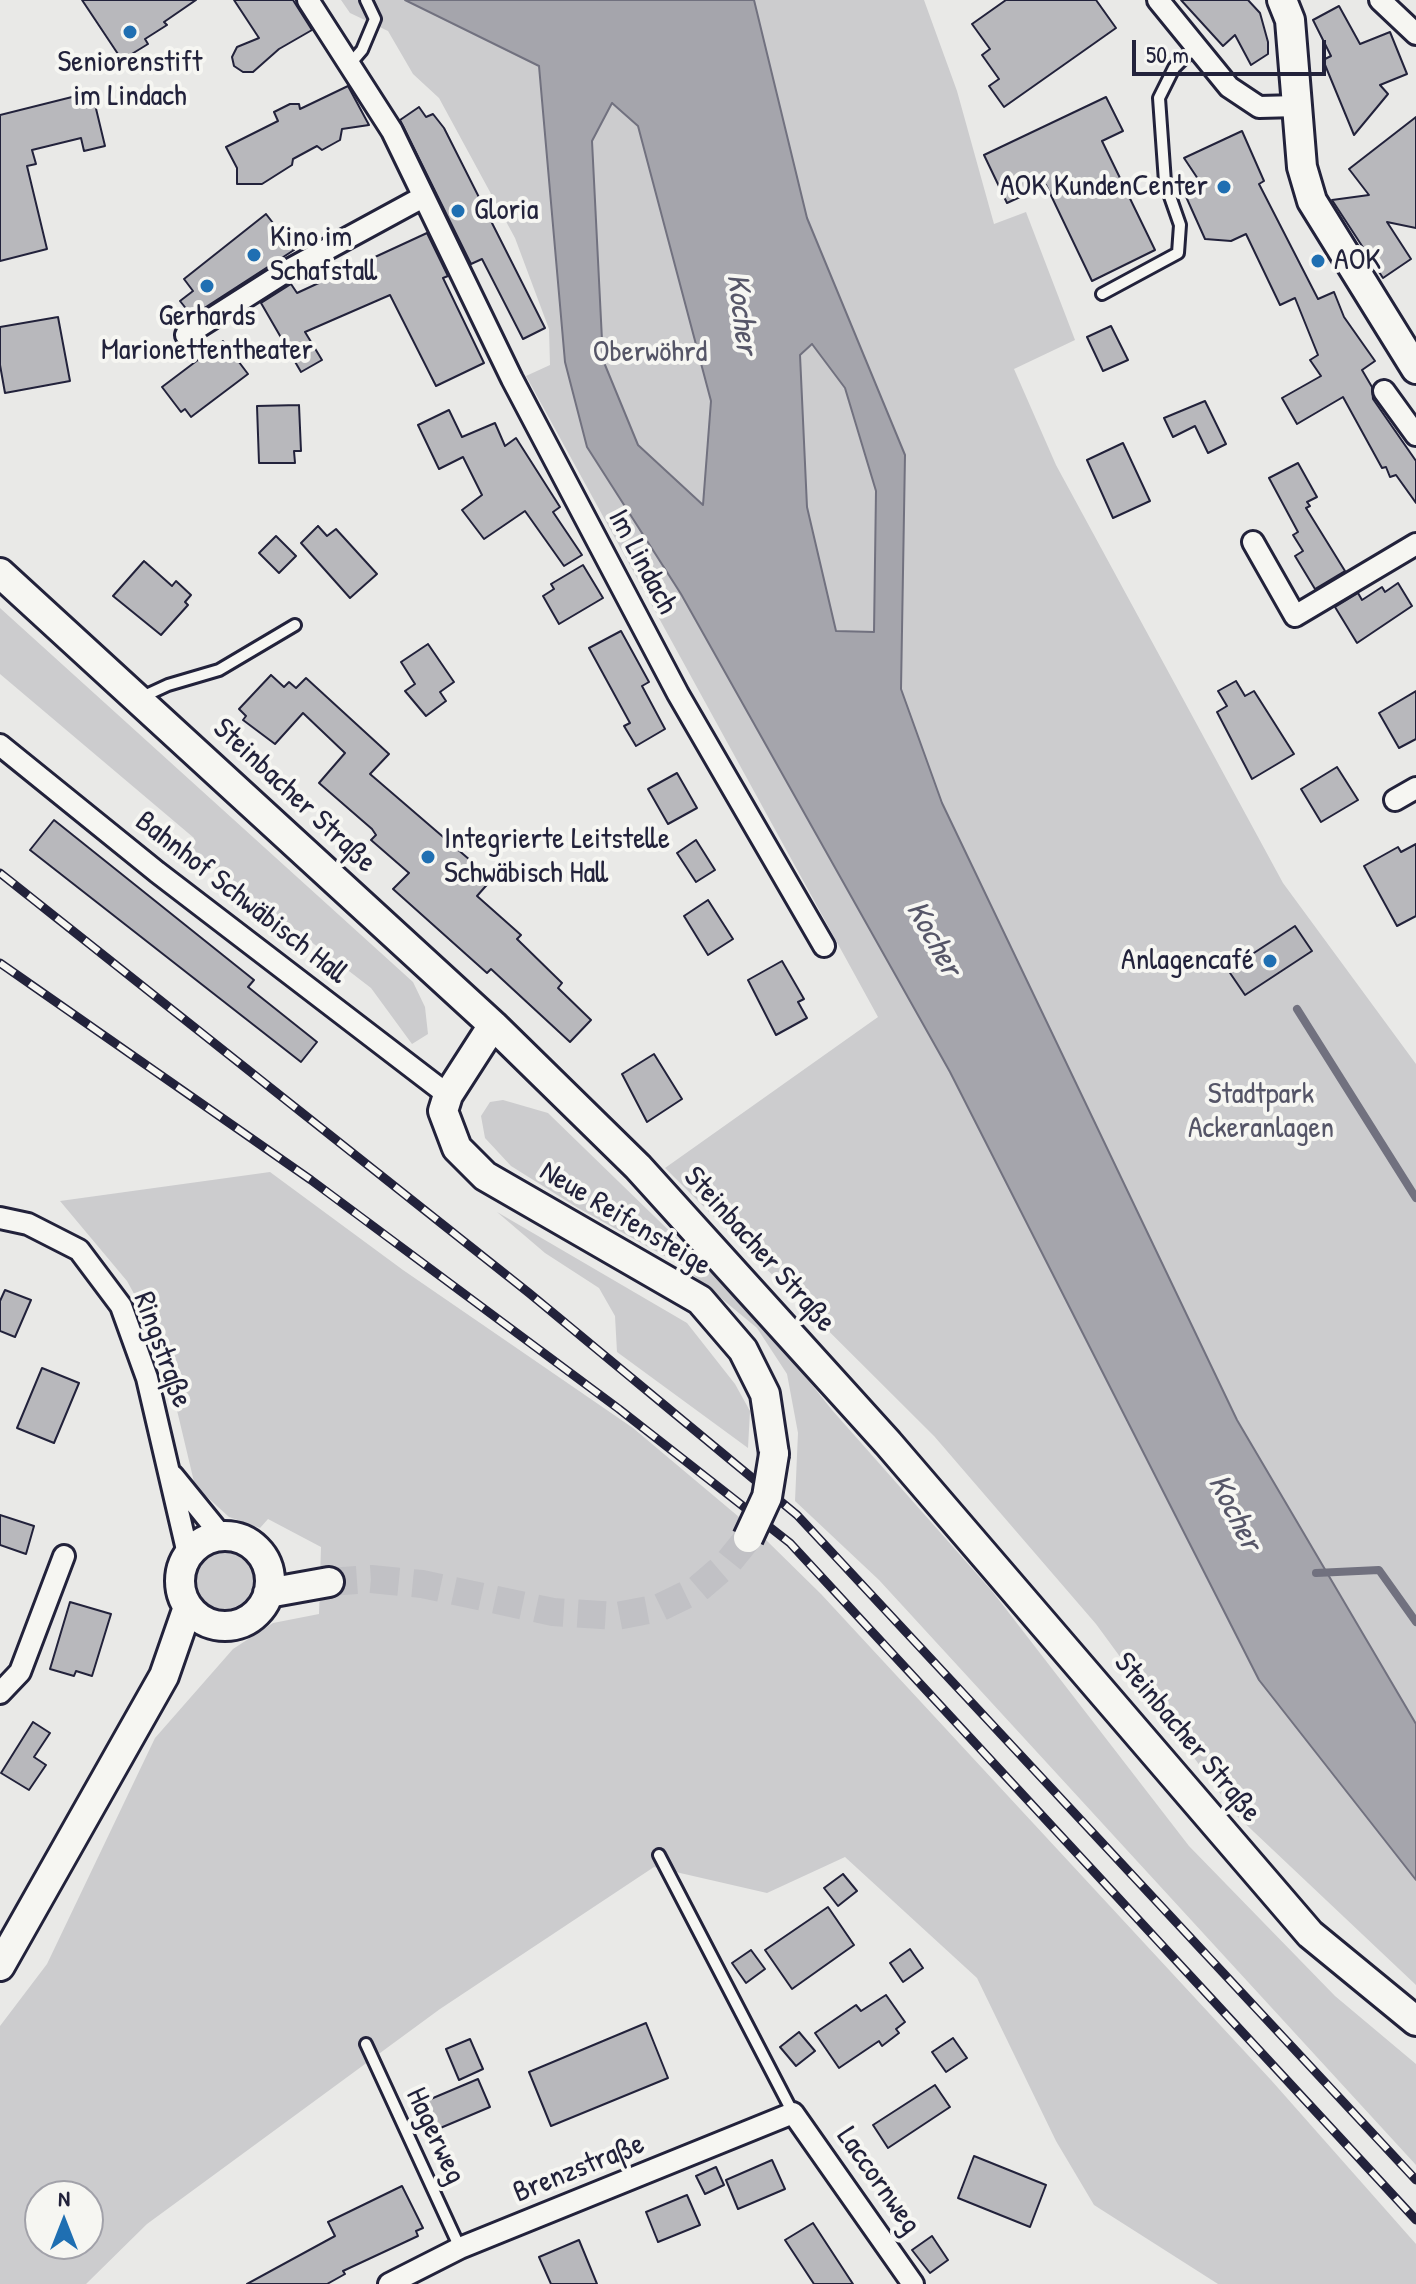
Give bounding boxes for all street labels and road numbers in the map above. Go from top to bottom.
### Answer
street label: Im Lindach [599,503,685,621]
street label: Steinbacher Straße [205,711,383,881]
street label: Bahnhof Schwäbisch Hall [128,804,354,992]
street label: Neue Reifensteige [533,1154,717,1284]
street label: Steinbacher Straße [675,1160,843,1340]
street label: Ringstraße [125,1287,199,1413]
street label: Steinbacher Straße [1106,1646,1268,1830]
street label: Hagerweg [397,2082,473,2190]
street label: Laccornweg [828,2120,928,2242]
street label: Brenzstraße [508,2126,650,2212]

